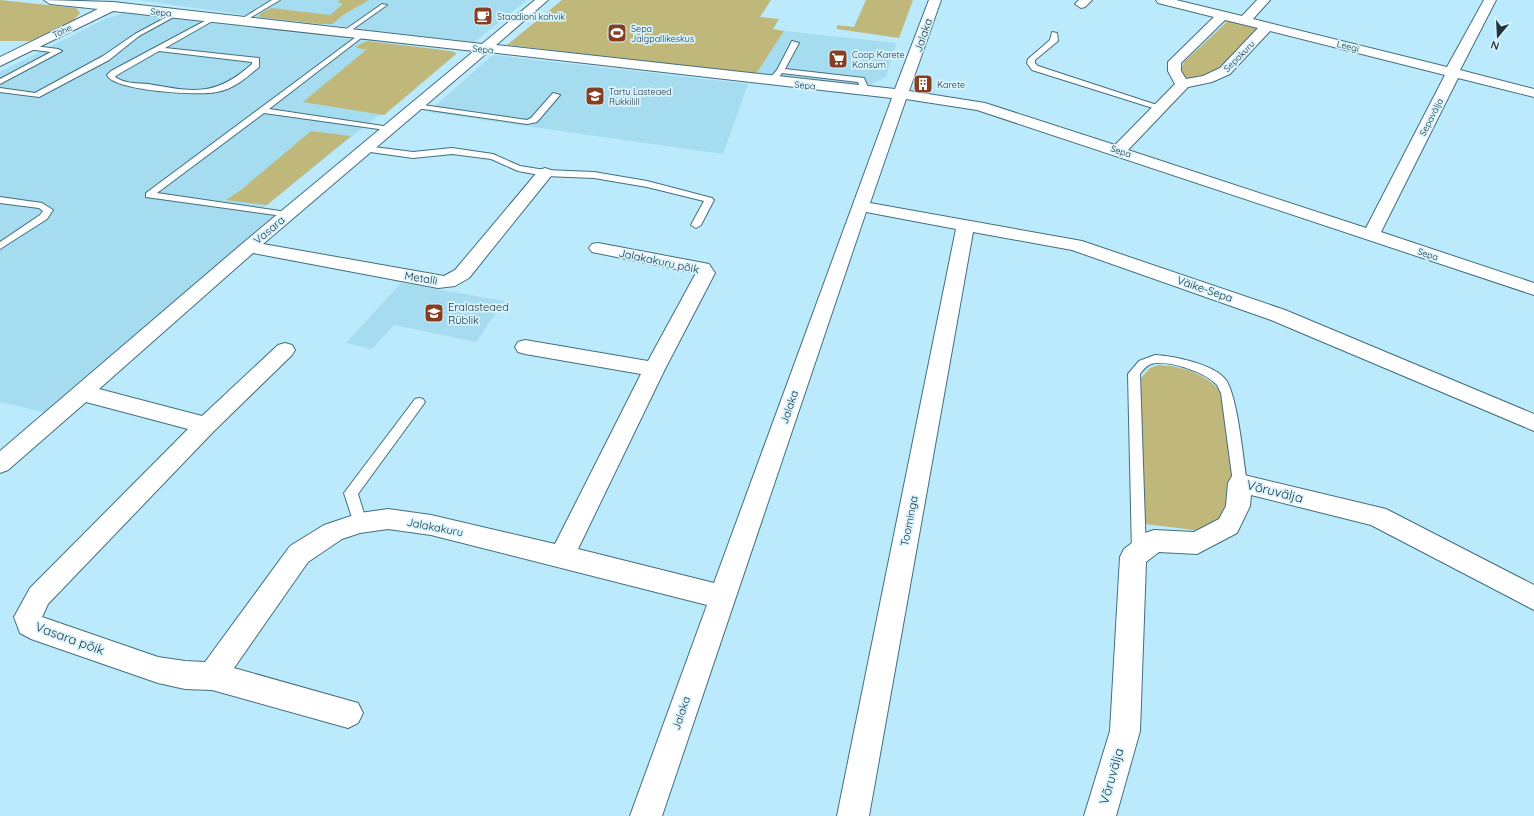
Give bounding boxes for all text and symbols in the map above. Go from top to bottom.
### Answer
street label: Sepa [150,5,172,19]
cafe icon: Staadioni kohvik [472,5,494,27]
place label: Staadioni kohvik [497,11,565,22]
street label: Jalaka [911,16,935,54]
north arrow [1478,16,1518,56]
street label: Tähe [51,22,73,40]
sports icon: Sepa Jalgpallikeskus [606,22,628,44]
place label: Sepa Jalgpallikeskus [631,23,694,44]
street label: Sepakuru [1221,38,1257,74]
street label: Leegi [1336,38,1360,54]
text: N [1489,38,1501,53]
street label: Sepa [472,42,494,56]
supermarket icon: Coop Karete Konsum [827,48,849,70]
place label: Coop Karete Konsum [852,49,905,70]
building icon: Karete [912,73,934,95]
street label: Sepa [794,78,816,92]
place label: Karete [937,79,965,90]
school or university icon: Tartu Lasteaed Rukkilill [584,85,606,107]
place label: Tartu Lasteaed Rukkilill [609,86,672,107]
street label: Sepavälja [1417,96,1445,138]
street label: Sepa [1109,143,1133,159]
street label: Vasara [251,213,287,247]
street label: Jalakakuru põik [618,246,701,276]
street label: Sepa [1416,246,1440,262]
street label: Metalli [404,268,438,288]
street label: Väike-Sepa [1175,273,1235,305]
place label: Eralasteaed Rüblik [448,300,509,327]
school or university icon: Eralasteaed Rüblik [423,302,445,324]
street label: Jalaka [777,388,801,426]
street label: Võruvälja [1245,476,1305,506]
street label: Toominga [897,495,921,547]
street label: Jalakakuru [406,515,464,539]
street label: Vasara põik [33,618,107,658]
street label: Jalaka [669,694,693,732]
street label: Võruvälja [1095,746,1127,806]

